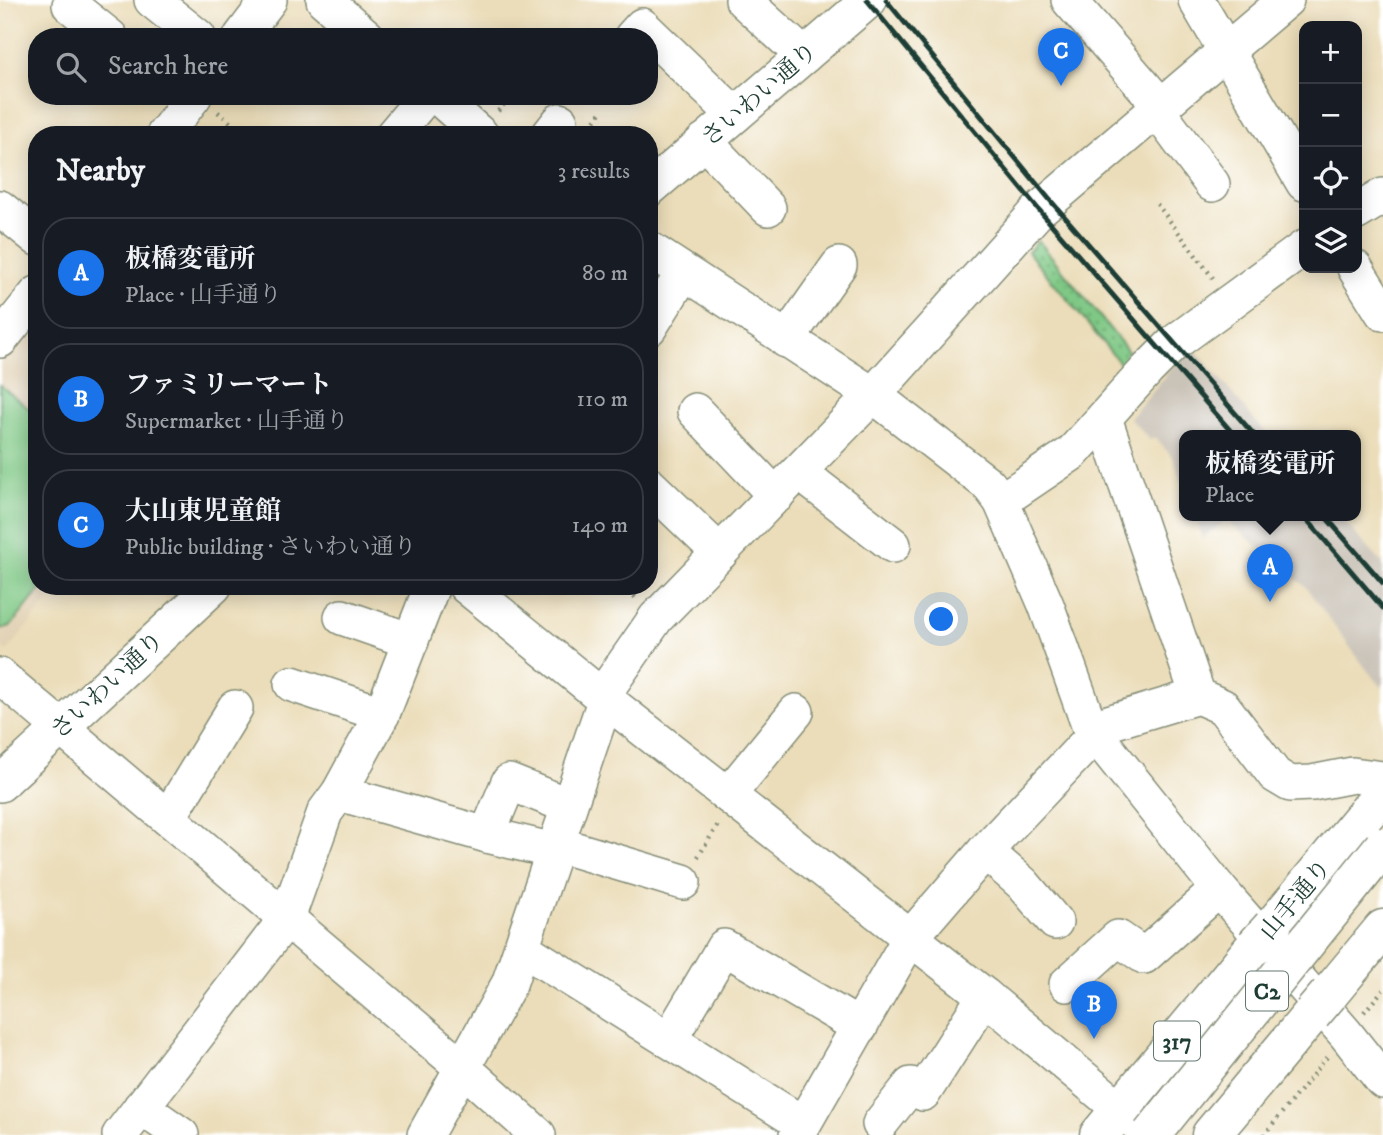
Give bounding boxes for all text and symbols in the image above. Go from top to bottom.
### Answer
map controls [1299,21,1362,273]
button: + [1299,21,1362,84]
search box [28,28,658,105]
pin: C [1038,28,1084,86]
street label: さいわい通り [695,36,824,153]
icon: search [52,48,90,86]
text: Search here [108,50,228,83]
button: − [1299,84,1362,147]
button: locate [1299,147,1362,210]
text: Nearby [56,153,145,190]
text: 3 results [558,157,630,186]
button: layers [1299,210,1362,273]
text: 板橋変電所 [125,243,255,276]
text: A [74,259,88,288]
text: 80 m [582,259,628,288]
text: Place · 山手通り [125,281,282,310]
text: ファミリーマート [125,369,332,402]
text: B [74,385,88,414]
text: 110 m [577,385,628,414]
text: Supermarket · 山手通り [125,407,349,436]
popup [1179,430,1361,521]
text: 板橋変電所 [1205,448,1335,481]
text: Place [1205,481,1254,510]
text: 大山東児童館 [125,495,281,528]
text: C [73,511,89,540]
text: 140 m [572,511,628,540]
text: Public building · さいわい通り [125,533,417,562]
pin: A [1247,544,1293,602]
your location [924,602,958,636]
street label: さいわい通り [45,626,171,746]
street label: 山手通り [1253,853,1338,946]
road number: C2 [1246,972,1288,1010]
pin: B [1071,981,1117,1039]
road number: 317 [1154,1022,1200,1060]

